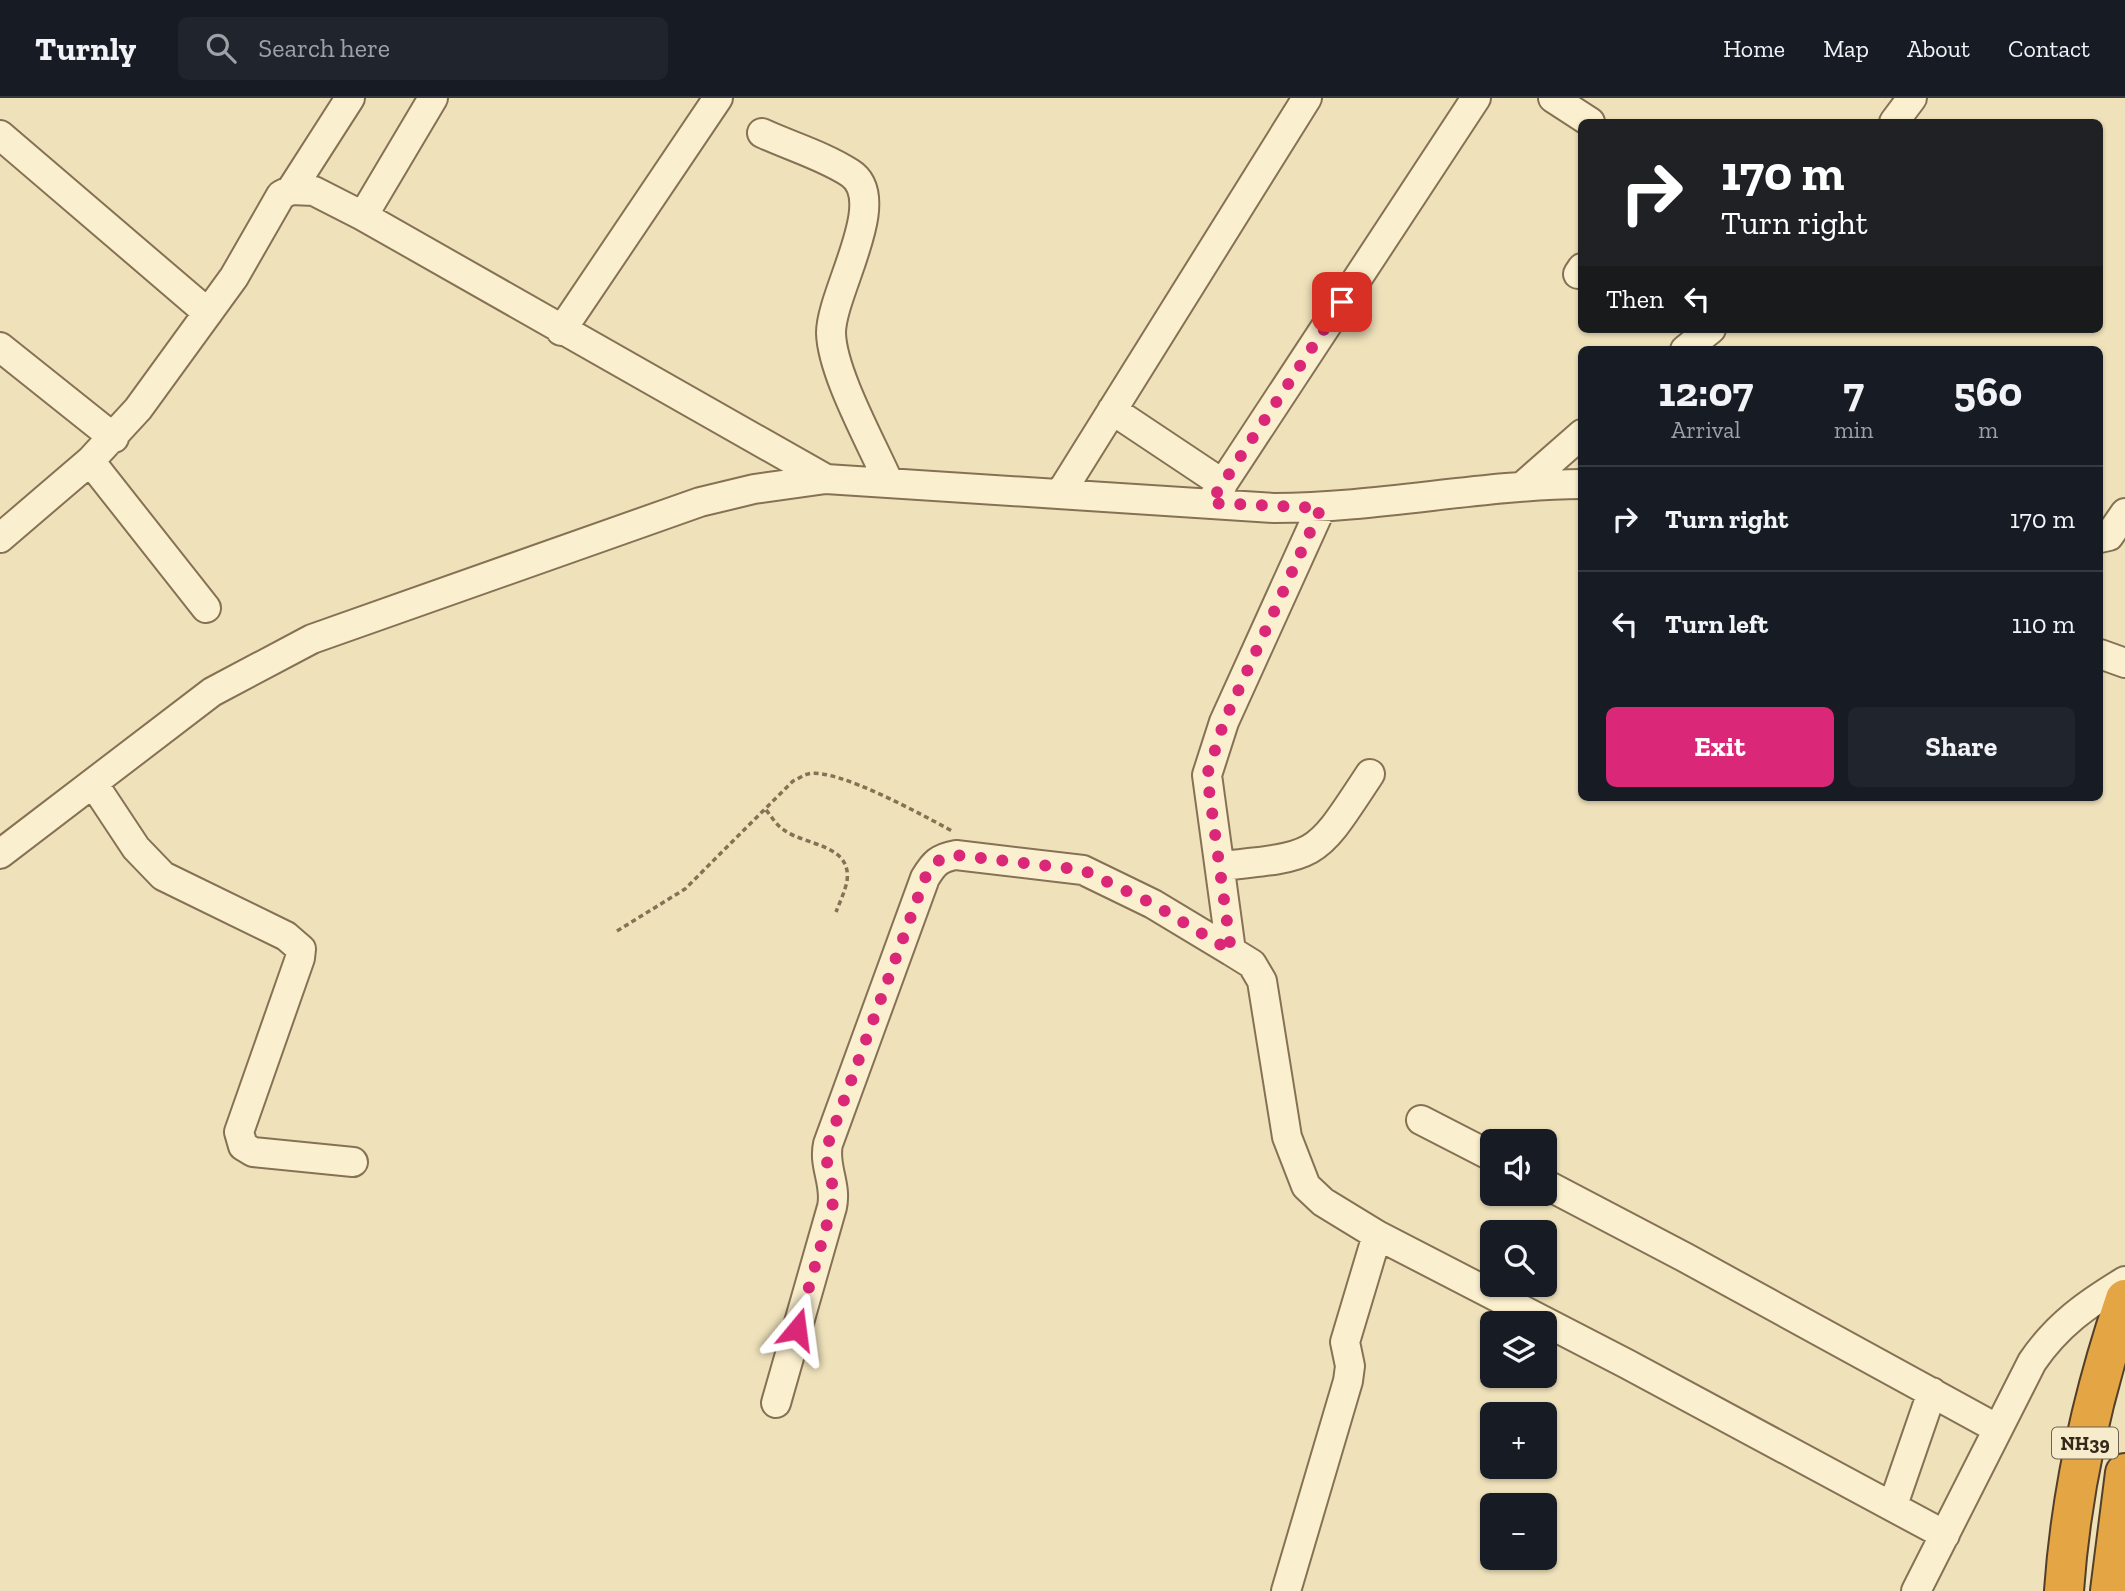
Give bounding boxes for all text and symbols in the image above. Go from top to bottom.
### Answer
search box [178,17,668,80]
text: Turnly [35,29,136,68]
icon: search [202,29,240,67]
text: Search here [258,32,390,64]
text: Home [1723,34,1785,63]
text: Map [1823,34,1869,63]
text: About [1907,34,1970,63]
text: Contact [2008,34,2090,63]
text: 170 m [1721,144,1844,203]
icon: right [1606,147,1697,238]
text: Turn right [1721,204,1868,242]
pin [1312,272,1372,332]
icon: left [1678,280,1716,318]
icon: arrive [1323,283,1361,321]
text: Then [1606,283,1664,315]
text: 12:07 [1658,366,1753,417]
text: 7 [1843,366,1864,417]
text: 560 [1954,366,2022,417]
text: Arrival [1671,416,1741,444]
text: min [1834,416,1873,444]
text: m [1978,416,1998,444]
icon: right [1606,500,1644,538]
text: Turn right [1665,503,1788,535]
text: 170 m [2010,503,2075,535]
icon: left [1606,605,1644,643]
text: Turn left [1665,608,1768,640]
text: 110 m [2012,608,2075,640]
button: Exit [1606,707,1834,787]
button: Share [1848,707,2075,787]
map controls [1480,1129,1557,1570]
button: sound [1480,1129,1557,1206]
button: search [1480,1220,1557,1297]
position arrow [760,1292,834,1366]
button: layers [1480,1311,1557,1388]
button: + [1480,1402,1557,1479]
road number: NH39 [2052,1428,2118,1458]
button: − [1480,1493,1557,1570]

